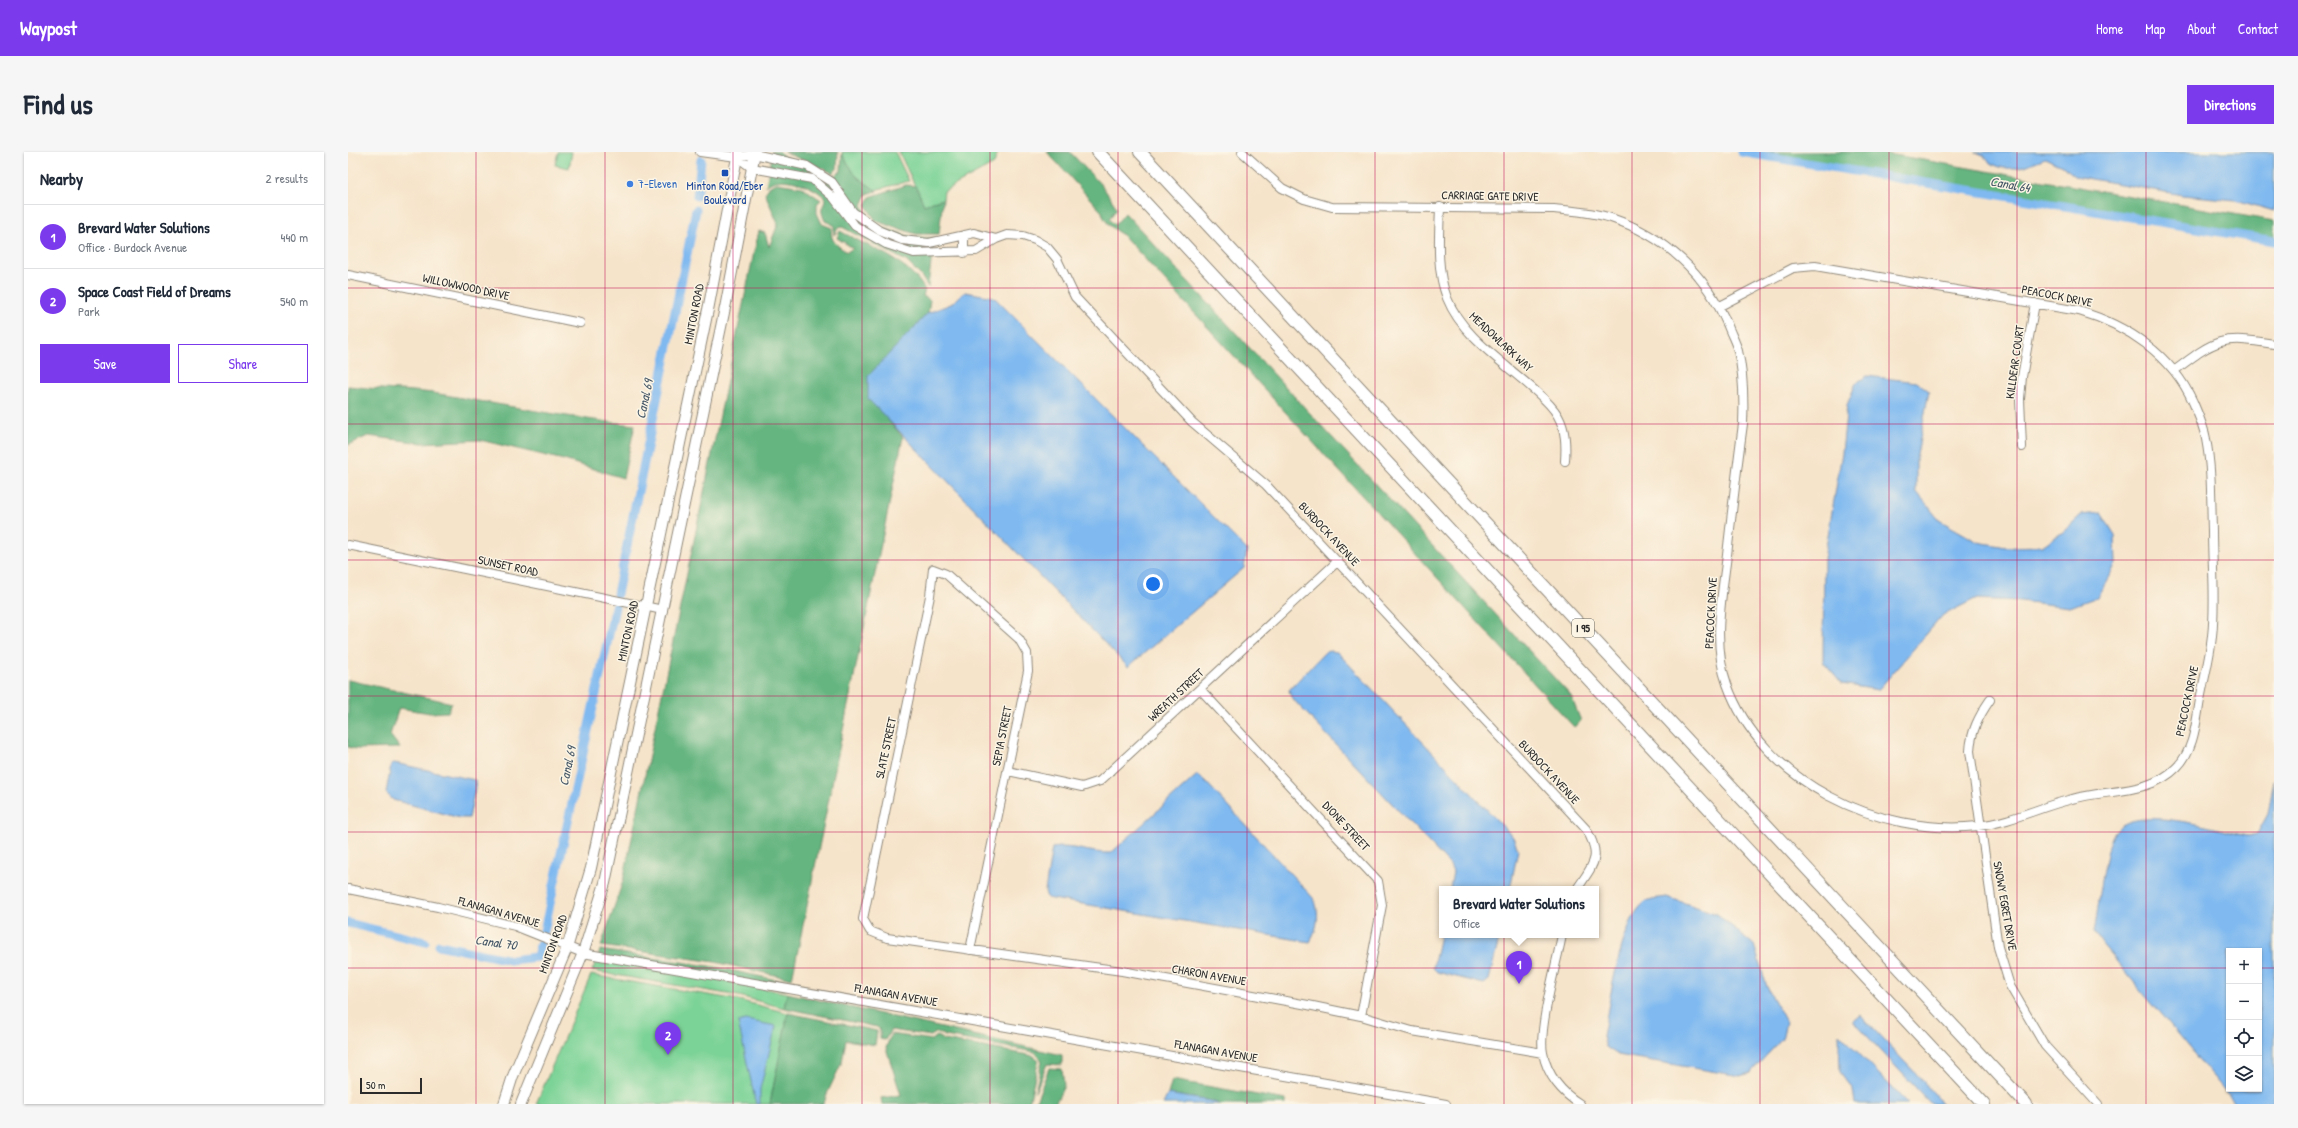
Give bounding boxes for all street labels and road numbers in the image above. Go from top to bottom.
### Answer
street label: CARRIAGE GATE DRIVE [1441,186,1539,205]
street label: WILLOWWOOD DRIVE [421,269,512,304]
street label: PEACOCK DRIVE [2020,280,2095,311]
street label: MINTON ROAD [679,282,708,346]
street label: MEADOWLARK WAY [1466,308,1537,376]
street label: KILLDEAR COURT [2001,324,2028,400]
street label: BURDOCK AVENUE [1295,498,1364,570]
street label: SUNSET ROAD [476,551,540,580]
street label: PEACOCK DRIVE [1700,576,1721,649]
street label: MINTON ROAD [613,599,642,663]
road number: I 95 [1572,619,1594,637]
street label: PEACOCK DRIVE [2171,663,2202,738]
street label: WREATH STREET [1144,664,1208,725]
street label: SEPIA STREET [987,704,1016,767]
street label: SLATE STREET [871,715,900,780]
street label: BURDOCK AVENUE [1515,736,1584,808]
street label: DIONE STREET [1319,797,1374,855]
street label: SNOWY EGRET DRIVE [1989,860,2022,953]
street label: FLANAGAN AVENUE [455,891,543,931]
street label: MINTON ROAD [534,912,571,976]
street label: CHARON AVENUE [1170,960,1248,990]
street label: FLANAGAN AVENUE [852,979,940,1010]
street label: FLANAGAN AVENUE [1172,1035,1260,1066]

